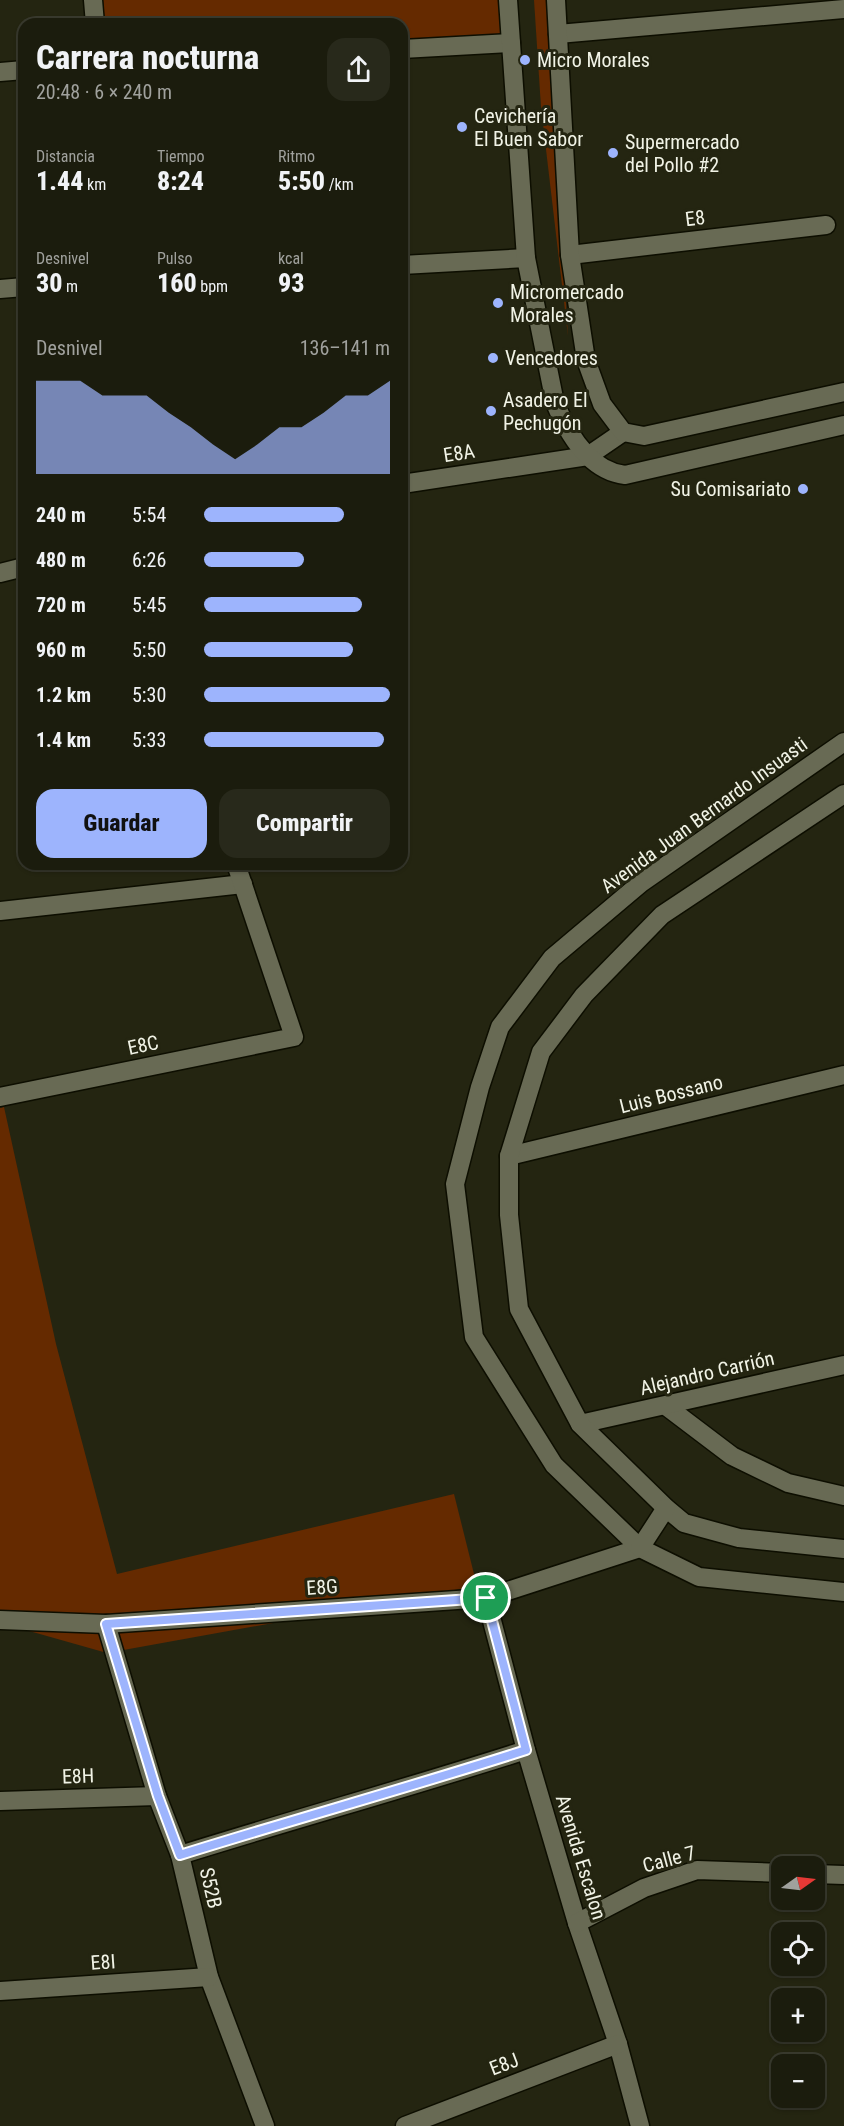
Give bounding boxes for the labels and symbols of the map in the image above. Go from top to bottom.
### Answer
place label: Micro Morales [537,48,650,72]
marker: Micro Morales [518,53,532,67]
place label: Cevichería El Buen Sabor [474,104,583,151]
marker: Cevichería El Buen Sabor [455,120,469,134]
place label: Supermercado del Pollo #2 [625,130,740,177]
marker: Supermercado del Pollo #2 [606,146,620,160]
street label: E8 [684,205,706,231]
place label: Micromercado Morales [510,280,624,327]
marker: Micromercado Morales [491,296,505,310]
place label: Vencedores [505,346,598,370]
marker: Vencedores [486,351,500,365]
place label: Asadero El Pechugón [503,388,588,435]
marker: Asadero El Pechugón [484,404,498,418]
street label: E8A [442,439,477,467]
place label: Su Comisariato [671,477,791,501]
marker: Su Comisariato [796,482,810,496]
street label: Avenida Juan Bernardo Insuasti [596,732,812,898]
street label: E8C [125,1030,161,1060]
street label: Luis Bossano [617,1070,725,1118]
street label: Alejandro Carrión [637,1346,777,1400]
pin [460,1572,511,1623]
street label: E8G [305,1574,339,1600]
street label: E8H [61,1763,95,1789]
street label: Avenida Escalon [551,1792,611,1922]
street label: Calle 7 [640,1840,698,1878]
north arrow [771,1856,825,1910]
street label: S52B [195,1865,227,1911]
street label: E8I [90,1949,116,1975]
street label: E8J [486,2048,522,2080]

